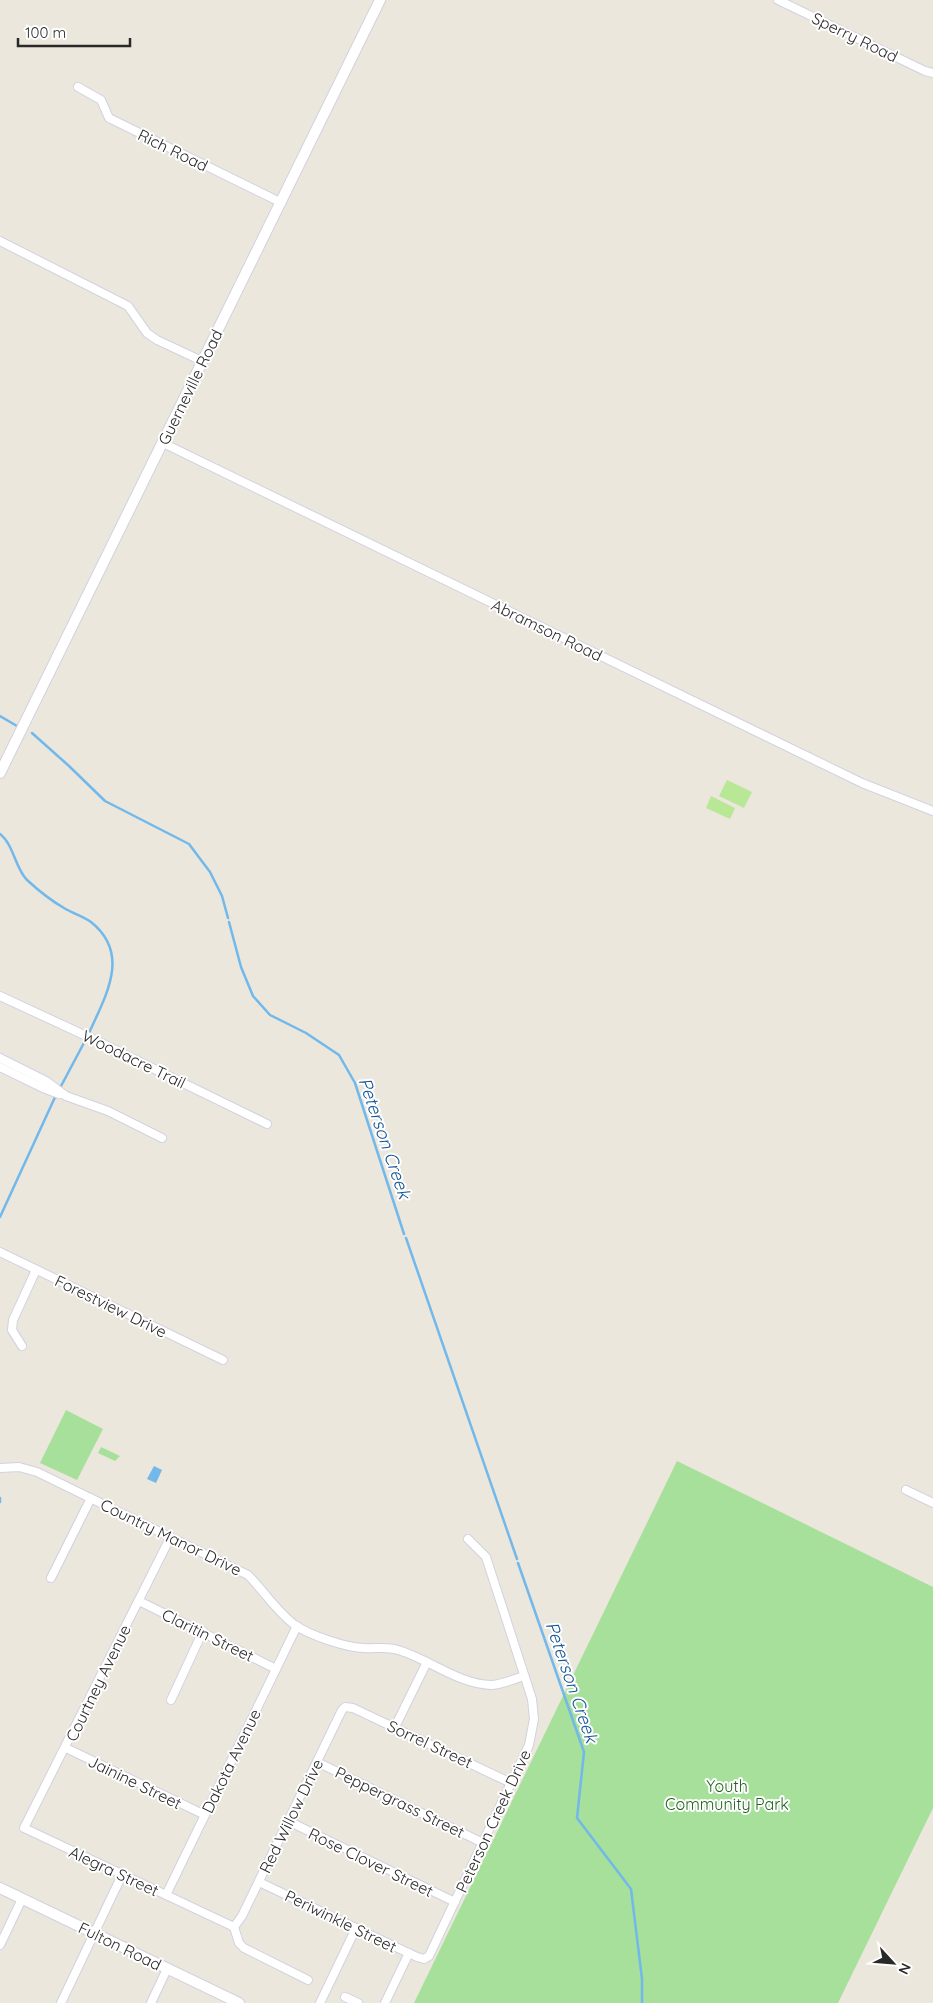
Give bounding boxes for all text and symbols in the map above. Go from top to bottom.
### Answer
street label: Sperry Road [809,8,901,66]
scale bar [18,15,130,47]
text: 100 m [25,23,66,42]
street label: Rich Road [135,124,211,176]
street label: Guerneville Road [153,326,227,448]
street label: Abramson Road [488,595,606,665]
street label: Woodacre Trail [79,1025,189,1093]
water label: Peterson Creek [353,1074,417,1203]
street label: Forestview Drive [52,1270,170,1342]
street label: Country Manor Drive [97,1494,245,1580]
street label: Claritin Street [159,1604,257,1666]
water label: Peterson Creek [540,1618,604,1747]
street label: Courtney Avenue [61,1621,135,1745]
street label: Dakota Avenue [197,1706,265,1816]
street label: Sorrel Street [384,1716,476,1772]
street label: Peterson Creek Drive [451,1746,535,1896]
street label: Jainine Street [85,1751,185,1813]
street label: Red Willow Drive [255,1756,327,1876]
street label: Peppergrass Street [332,1762,468,1842]
park label: Youth Community Park [665,1776,789,1814]
street label: Rose Clover Street [305,1823,437,1901]
street label: Alegra Street [66,1842,162,1900]
street label: Periwinkle Street [282,1885,400,1957]
street label: Fulton Road [75,1917,165,1975]
north arrow [868,1938,918,1988]
text: N [894,1960,915,1977]

